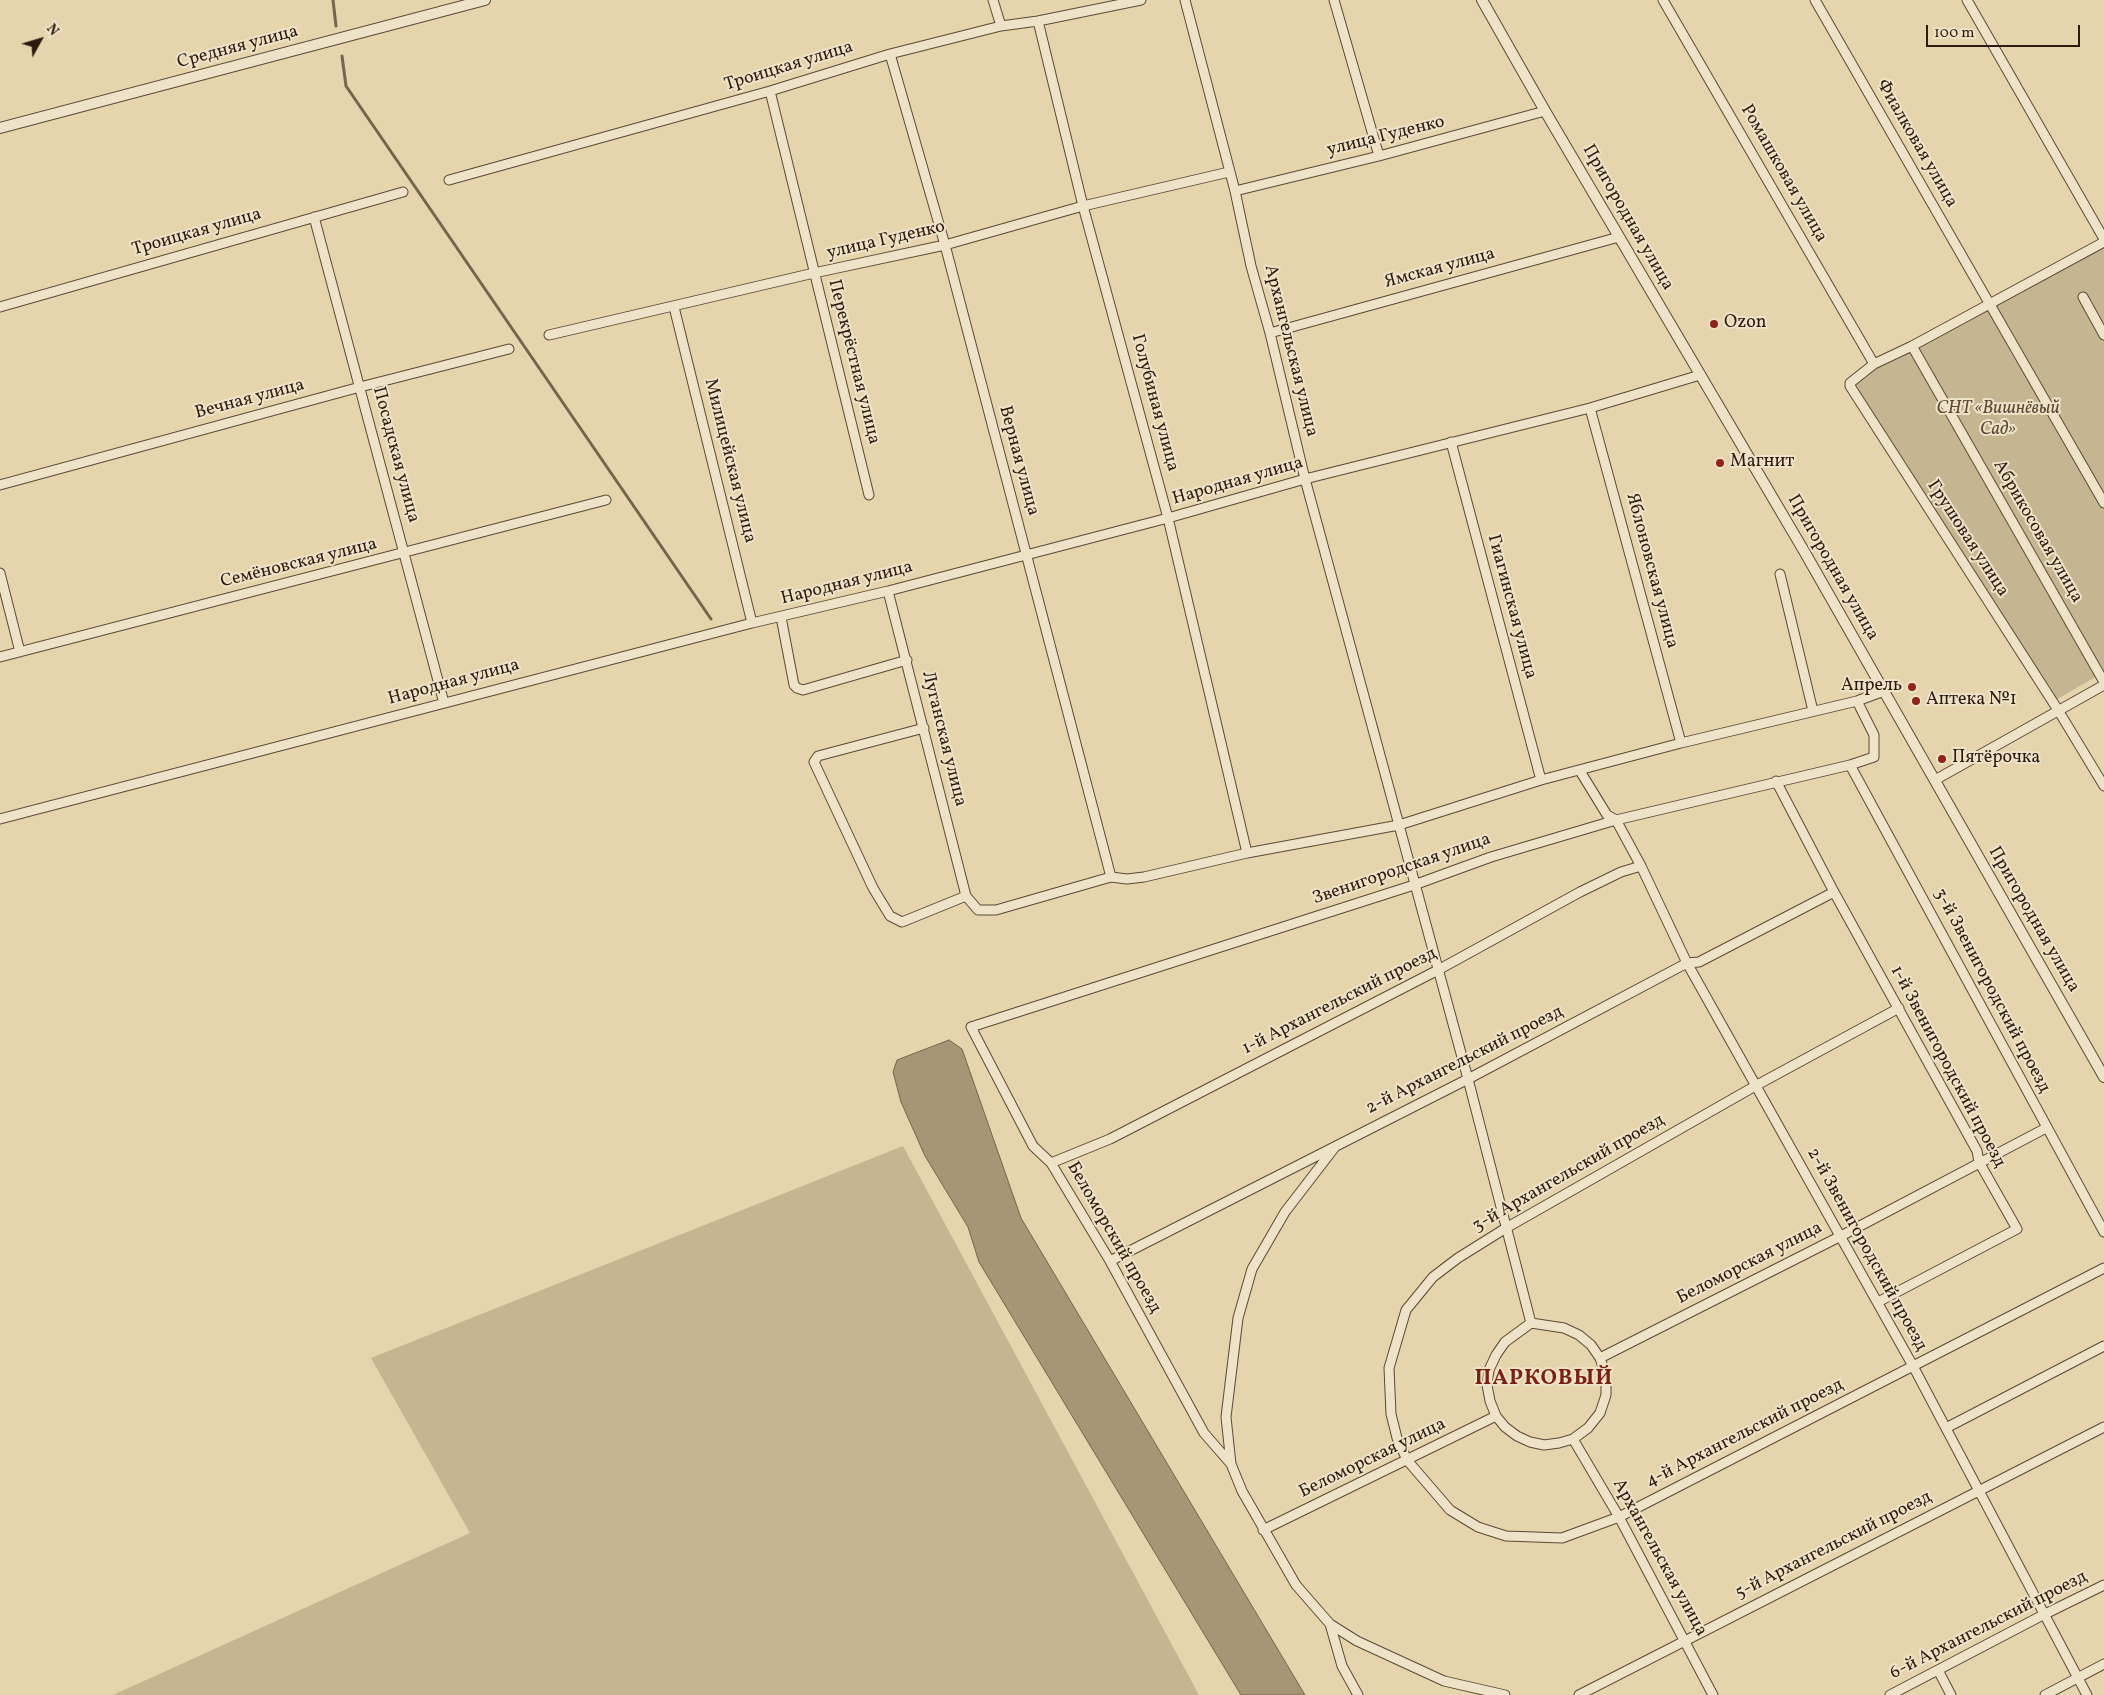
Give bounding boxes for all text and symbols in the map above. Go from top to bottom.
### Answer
north arrow [15,15,65,65]
scale bar [1929,15,2083,47]
text: N [41,20,63,40]
street label: Средняя улица [175,21,301,75]
text: 100 m [1934,23,1974,44]
street label: Троицкая улица [722,37,856,97]
street label: Фиалковая улица [1871,76,1961,212]
street label: Ромашковая улица [1735,101,1831,247]
street label: улица Гуденко [1325,112,1447,162]
street label: Пригородная улица [1576,141,1678,295]
street label: Троицкая улица [130,204,264,262]
street label: улица Гуденко [825,217,947,265]
street label: Ямская улица [1382,244,1498,294]
street label: Архангельская улица [1258,263,1322,439]
street label: Перекрёстная улица [822,277,884,447]
place label: Ozon [1724,313,1766,335]
marker: Ozon [1708,318,1720,330]
street label: Голубиная улица [1125,332,1183,474]
street label: Вечная улица [193,375,307,425]
street label: Милицейская улица [698,376,760,546]
street label: Посадская улица [366,385,424,525]
park label: СНТ «Вишнёвый Cад» [1936,399,2060,442]
street label: Верная улица [993,404,1043,518]
place label: Магнит [1730,452,1794,474]
street label: Народная улица [1170,453,1306,511]
marker: Магнит [1714,457,1726,469]
street label: Абрикосовая улица [1987,457,2087,607]
street label: Грушовая улица [1921,477,2013,601]
street label: Яблоновская улица [1620,491,1682,651]
street label: Пригородная улица [1781,491,1883,645]
street label: Гиагинская улица [1481,532,1541,682]
street label: Семёновская улица [219,534,379,594]
street label: Народная улица [779,557,915,611]
street label: Народная улица [386,655,522,711]
street label: Луганская улица [916,669,970,809]
place label: Апрель [1841,676,1902,698]
marker: Апрель [1906,681,1918,693]
place label: Аптека №1 [1926,690,2017,712]
marker: Аптека №1 [1910,695,1922,707]
place label: Пятёрочка [1952,748,2040,770]
marker: Пятёрочка [1936,753,1948,765]
street label: Звенигородская улица [1310,829,1494,911]
street label: Пригородная улица [1982,843,2084,997]
street label: 3-й Звенигородский проезд [1928,885,2054,1097]
street label: 1-й Архангельский проезд [1239,944,1441,1060]
street label: 1-й Звенигородский проезд [1884,962,2010,1172]
street label: 2-й Архангельский проезд [1363,1002,1567,1120]
street label: 3-й Архангельский проезд [1469,1110,1669,1238]
street label: 2-й Звенигородский проезд [1801,1145,1931,1355]
street label: Беломорский проезд [1061,1159,1165,1317]
street label: Беломорская улица [1674,1218,1826,1310]
district label: ПАРКОВЫЙ [1473,1367,1615,1393]
street label: 4-й Архангельский проезд [1643,1375,1847,1493]
street label: Беломорская улица [1296,1414,1450,1504]
street label: Архангельская улица [1607,1476,1711,1640]
street label: 5-й Архангельский проезд [1732,1487,1936,1605]
street label: 6-й Архангельский проезд [1887,1567,2091,1685]

